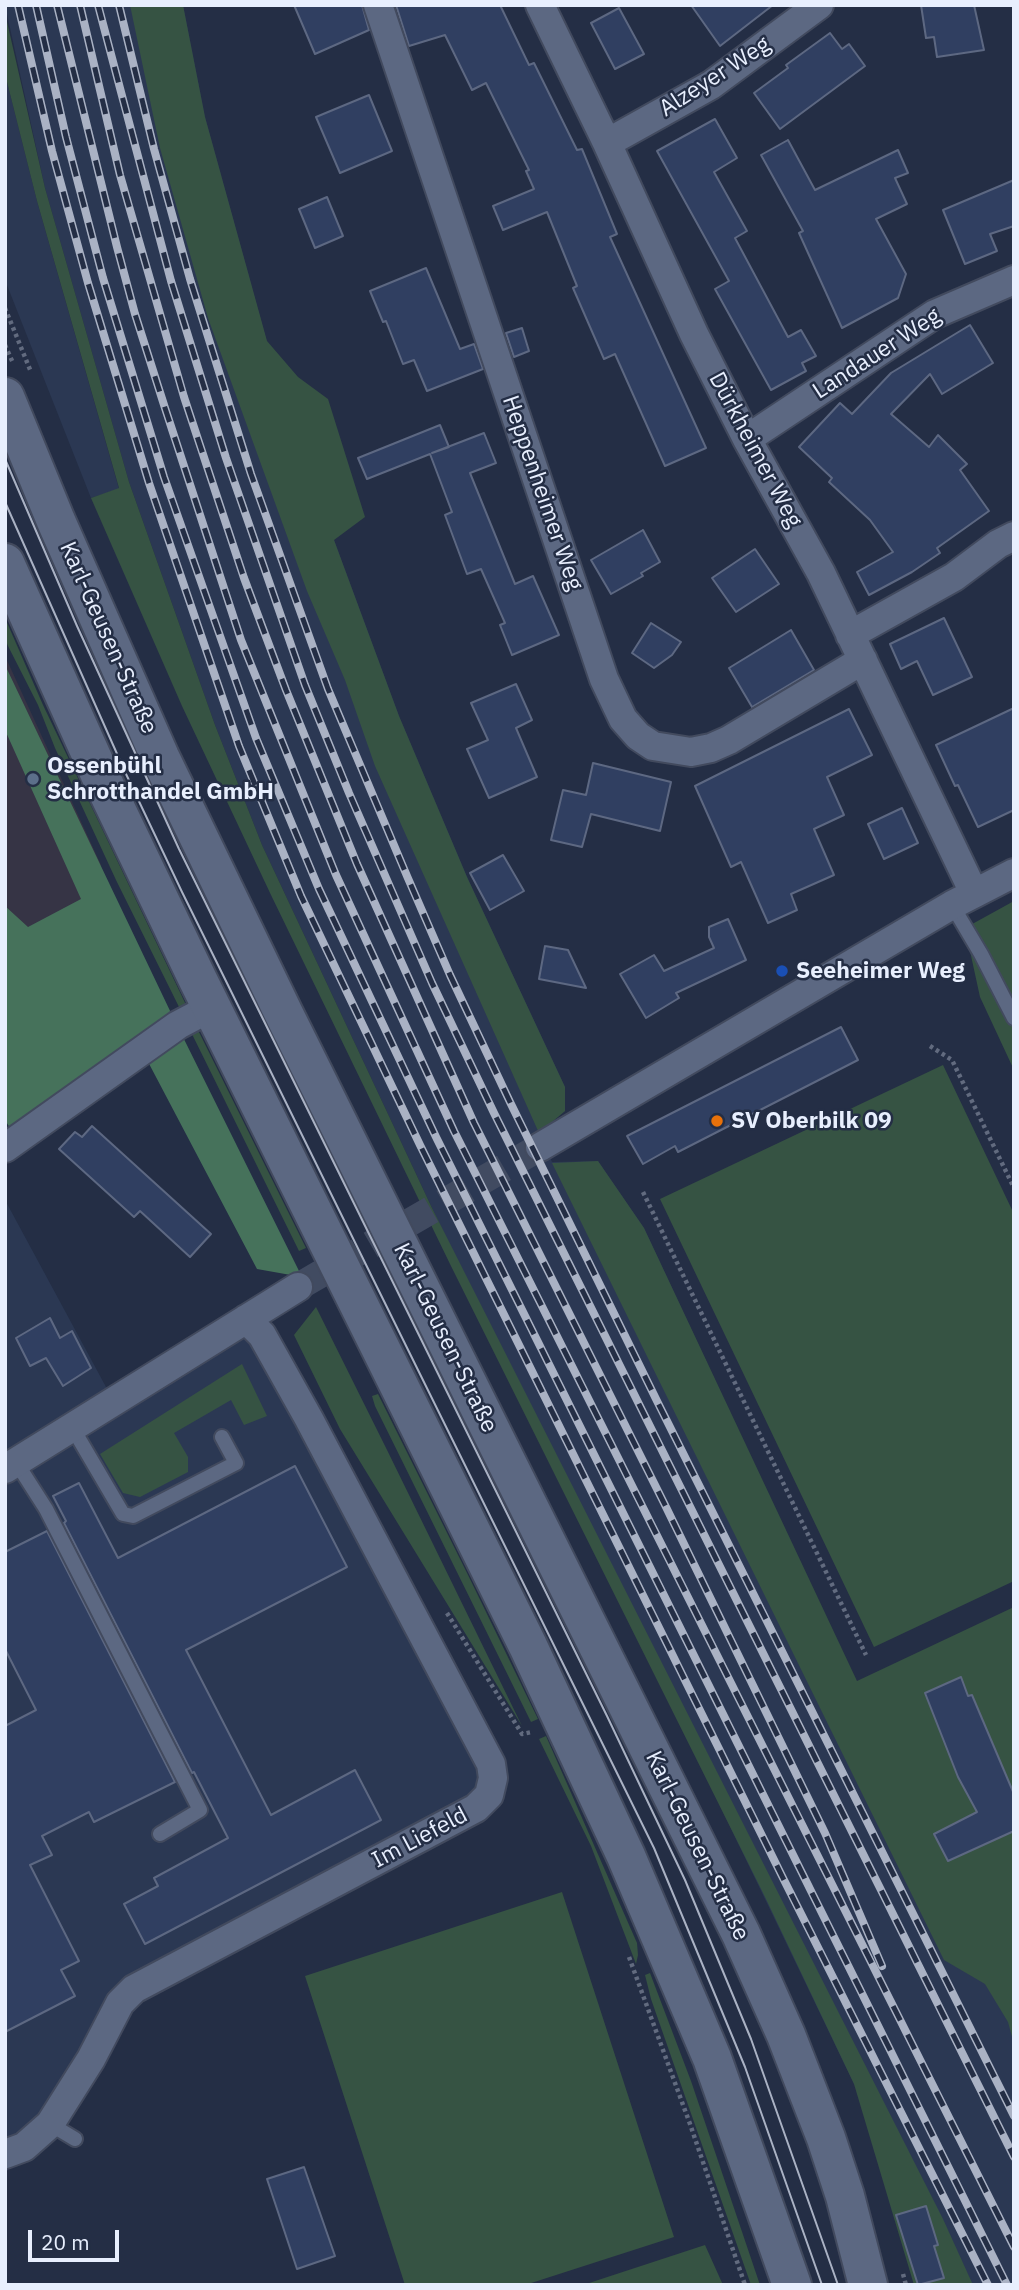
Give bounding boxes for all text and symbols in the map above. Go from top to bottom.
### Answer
street label: Alzeyer Weg [654,31,776,123]
street label: Landauer Weg [808,302,946,406]
street label: Dürkheimer Weg [702,368,808,532]
street label: Heppenheimer Weg [496,392,588,594]
street label: Karl-Geusen-Straße [53,538,163,738]
place label: Ossenbühl Schrotthandel GmbH [47,752,274,806]
marker: Ossenbühl Schrotthandel GmbH [25,771,41,787]
place label: Seeheimer Weg [796,957,965,985]
marker: Seeheimer Weg [774,963,790,979]
place label: SV Oberbilk 09 [731,1107,892,1135]
marker: SV Oberbilk 09 [709,1113,725,1129]
street label: Karl-Geusen-Straße [387,1239,503,1437]
street label: Karl-Geusen-Straße [639,1747,755,1945]
street label: Im Liefeld [368,1801,472,1875]
scale bar [32,2216,122,2260]
text: 20 m [41,2228,90,2256]

